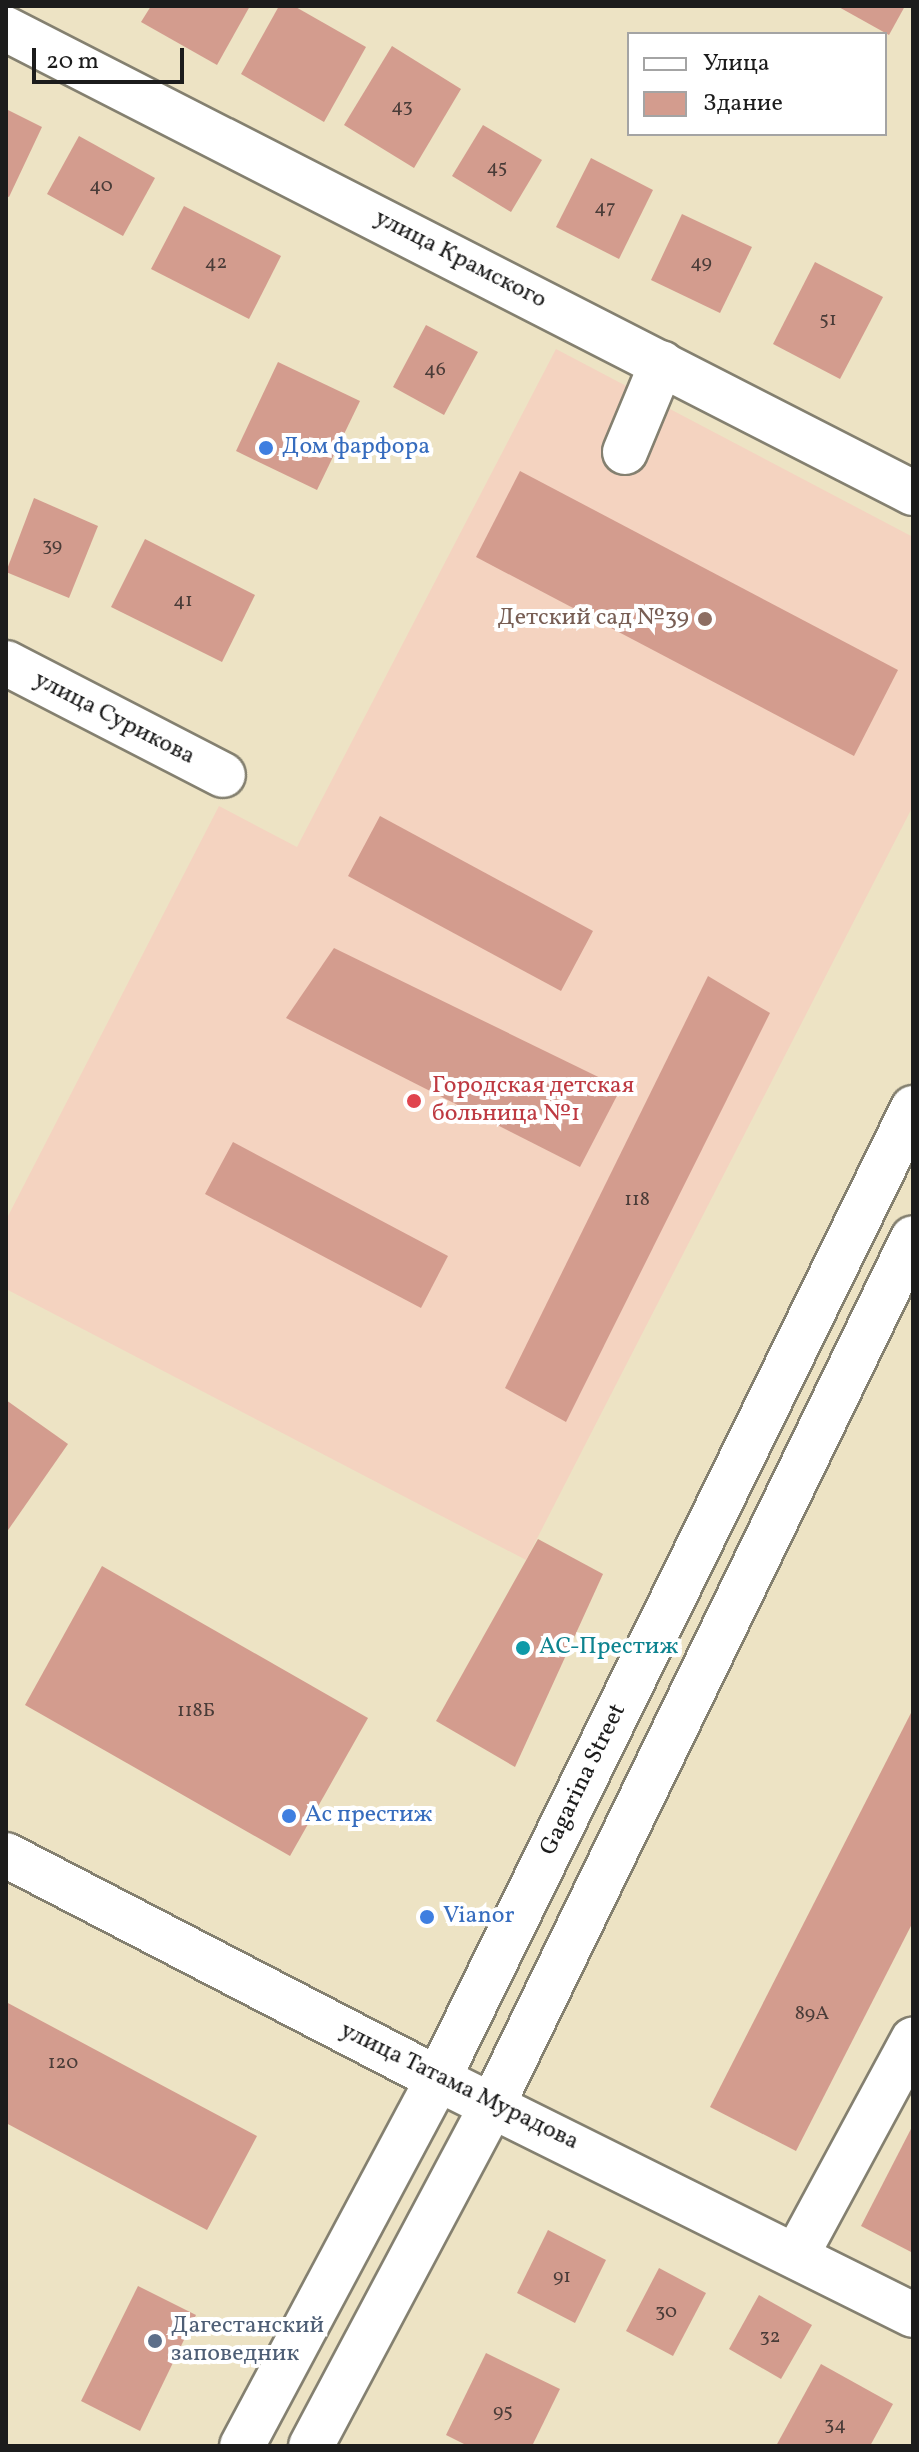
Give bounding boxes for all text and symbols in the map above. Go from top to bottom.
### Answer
scale bar [36,32,188,82]
legend [627,32,887,136]
text: 20 m [46,45,99,79]
text: Улица [703,47,770,81]
text: Здание [703,87,783,121]
house number: 43 [391,95,413,119]
house number: 45 [487,156,507,180]
house number: 40 [89,174,113,198]
house number: 47 [594,196,616,220]
street label: улица Крамского [369,204,551,316]
house number: 42 [205,251,227,275]
house number: 49 [690,251,712,275]
house number: 51 [819,308,837,332]
house number: 46 [424,358,446,382]
place label: Дом фарфора [282,434,430,462]
marker: Дом фарфора [257,439,275,457]
house number: 39 [42,534,62,558]
house number: 41 [173,589,193,613]
place label: Детский сад №39 [497,605,689,633]
marker: Детский сад №39 [696,610,714,628]
street label: улица Сурикова [29,666,199,772]
place label: Городская детская больница №1 [432,1073,634,1129]
marker: Городская детская больница №1 [403,1090,425,1112]
house number: 118 [624,1188,650,1212]
place label: АС-Престиж [539,1634,678,1662]
marker: АС-Престиж [514,1639,532,1657]
house number: 118Б [177,1699,215,1723]
street label: Gagarina Street [535,1700,633,1860]
place label: Ас престиж [305,1802,433,1830]
marker: Ас престиж [280,1807,298,1825]
place label: Vianor [443,1903,515,1931]
marker: Vianor [418,1908,436,1926]
house number: 89А [795,2002,829,2026]
street label: улица Татама Мурадова [335,2017,583,2157]
house number: 120 [48,2051,78,2075]
house number: 91 [553,2265,571,2289]
house number: 30 [655,2300,677,2324]
place label: Дагестанский заповедник [171,2313,324,2369]
house number: 32 [760,2325,780,2349]
marker: Дагестанский заповедник [146,2332,164,2350]
house number: 95 [493,2400,513,2424]
house number: 34 [824,2413,846,2437]

